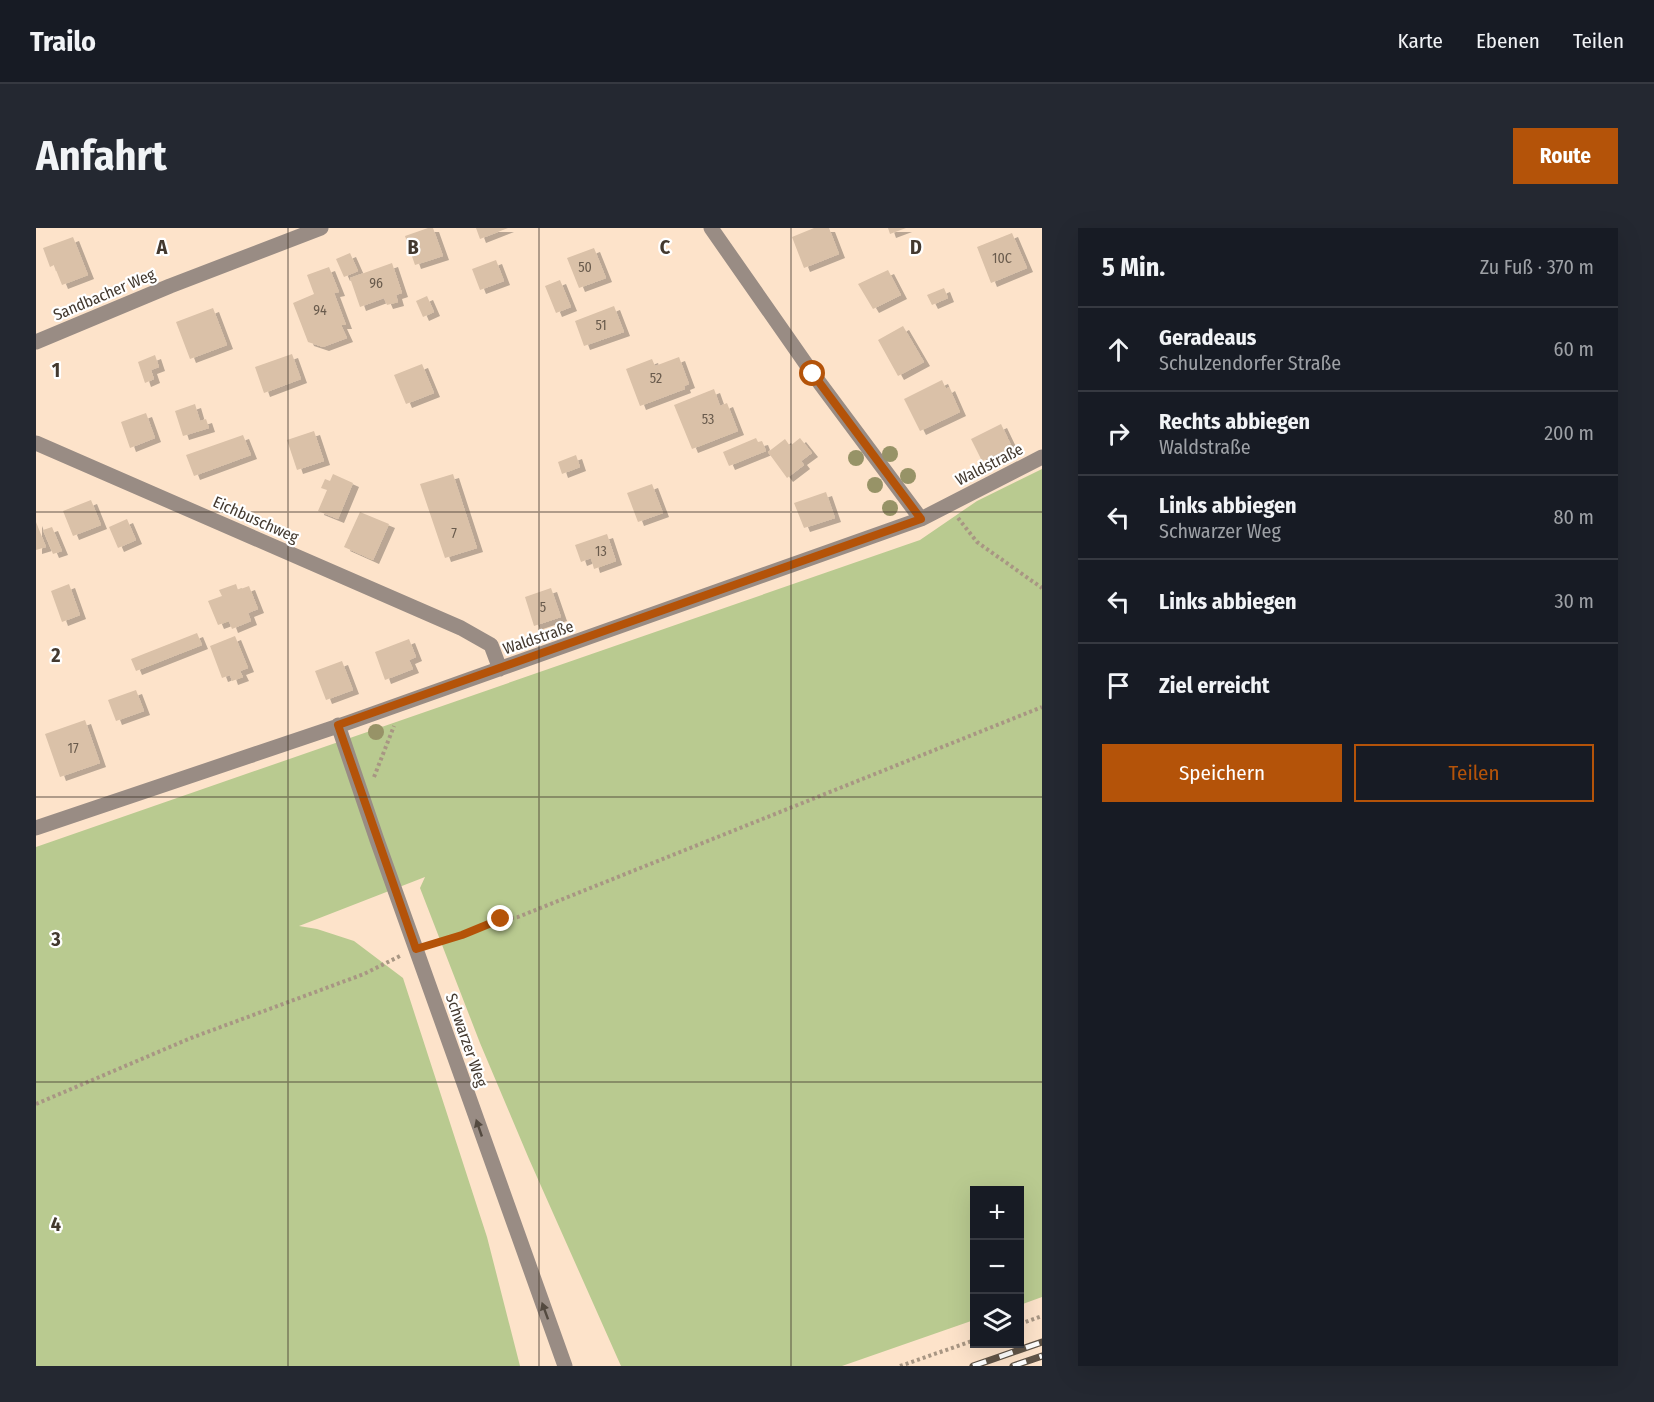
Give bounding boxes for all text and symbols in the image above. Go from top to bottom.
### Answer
text: Trailo [30,25,96,58]
text: Karte [1397,28,1443,54]
text: Ebenen [1476,28,1540,54]
text: Teilen [1573,28,1624,54]
button: Route [1513,128,1618,184]
text: Anfahrt [36,131,167,181]
text: A [156,235,169,259]
text: B [407,235,419,259]
text: C [660,235,671,259]
text: D [910,235,922,259]
house number: 10C [992,250,1012,267]
text: 5 Min. [1102,252,1165,283]
text: Zu Fuß · 370 m [1480,255,1594,279]
house number: 50 [578,259,592,276]
street label: Sandbacher Weg [50,264,158,324]
house number: 96 [369,275,383,292]
house number: 94 [313,302,327,319]
house number: 51 [595,317,607,334]
text: Geradeaus [1159,324,1256,351]
icon: ahead [1102,333,1135,366]
text: 60 m [1554,337,1594,361]
text: Schulzendorfer Straße [1159,351,1341,375]
text: 1 [52,358,60,382]
route start [799,360,825,386]
house number: 52 [650,370,662,387]
text: Rechts abbiegen [1159,408,1310,435]
house number: 53 [702,411,714,428]
icon: right [1102,417,1135,450]
text: 200 m [1544,421,1594,445]
text: Waldstraße [1159,435,1251,459]
street label: Waldstraße [952,439,1026,490]
street label: Eichbuschweg [210,492,302,547]
text: Links abbiegen [1159,492,1297,519]
icon: left [1102,501,1135,534]
text: 80 m [1554,505,1594,529]
text: Schwarzer Weg [1159,519,1281,543]
house number: 7 [451,525,457,542]
house number: 13 [595,543,607,560]
icon: left [1102,585,1135,618]
text: Links abbiegen [1159,588,1297,615]
text: 30 m [1554,589,1594,613]
house number: 5 [540,599,546,616]
street label: Waldstraße [500,617,576,658]
text: 2 [50,643,61,667]
icon: arrive [1102,669,1135,702]
text: Ziel erreicht [1159,672,1270,699]
house number: 17 [67,740,79,757]
button: Speichern [1102,744,1342,802]
button: Teilen [1354,744,1594,802]
route end [487,905,513,931]
text: 3 [50,927,61,951]
street label: Schwarzer Weg [442,991,492,1090]
one-way arrow [473,1118,483,1136]
map controls [970,1186,1024,1348]
button: + [970,1186,1024,1240]
text: 4 [51,1212,61,1236]
button: − [970,1240,1024,1294]
button: layers [970,1294,1024,1348]
one-way arrow [539,1302,549,1320]

